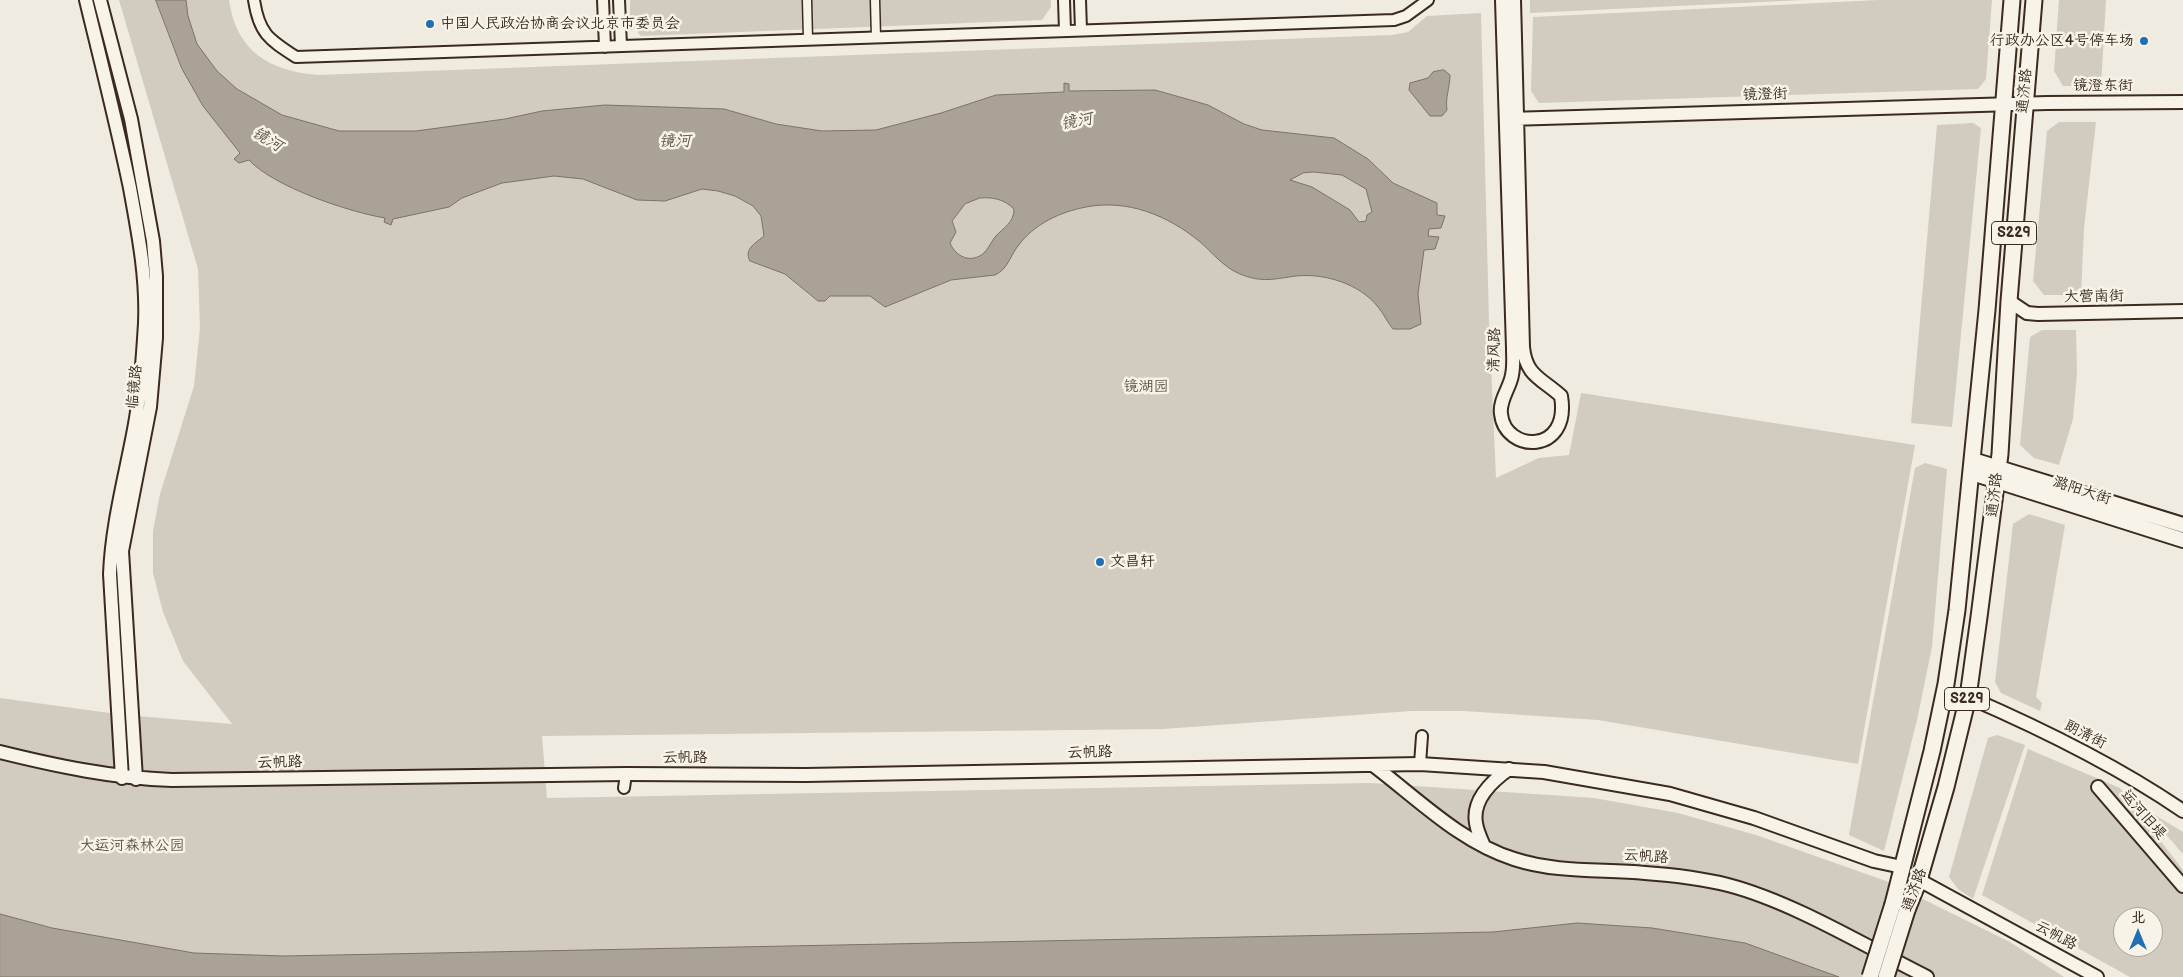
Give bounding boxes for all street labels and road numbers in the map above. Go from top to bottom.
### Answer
street label: 通济路 [2014,68,2036,114]
street label: 镜澄东街 [2073,77,2133,95]
street label: 镜澄街 [1742,85,1788,105]
road number: S229 [1992,222,2036,244]
street label: 大营南街 [2064,287,2124,307]
street label: 清风路 [1486,327,1504,373]
street label: 临镜路 [124,364,146,410]
street label: 通济路 [1984,472,2006,518]
street label: 潞阳大街 [2051,473,2113,509]
road number: S229 [1944,688,1990,711]
street label: 朗清街 [2061,717,2109,753]
street label: 云帆路 [1067,744,1113,762]
street label: 云帆路 [663,749,707,767]
street label: 云帆路 [257,754,303,772]
street label: 运河旧堤 [2117,786,2169,844]
street label: 云帆路 [1623,846,1669,868]
street label: 通济路 [1899,866,1931,914]
street label: 云帆路 [2032,917,2080,955]

